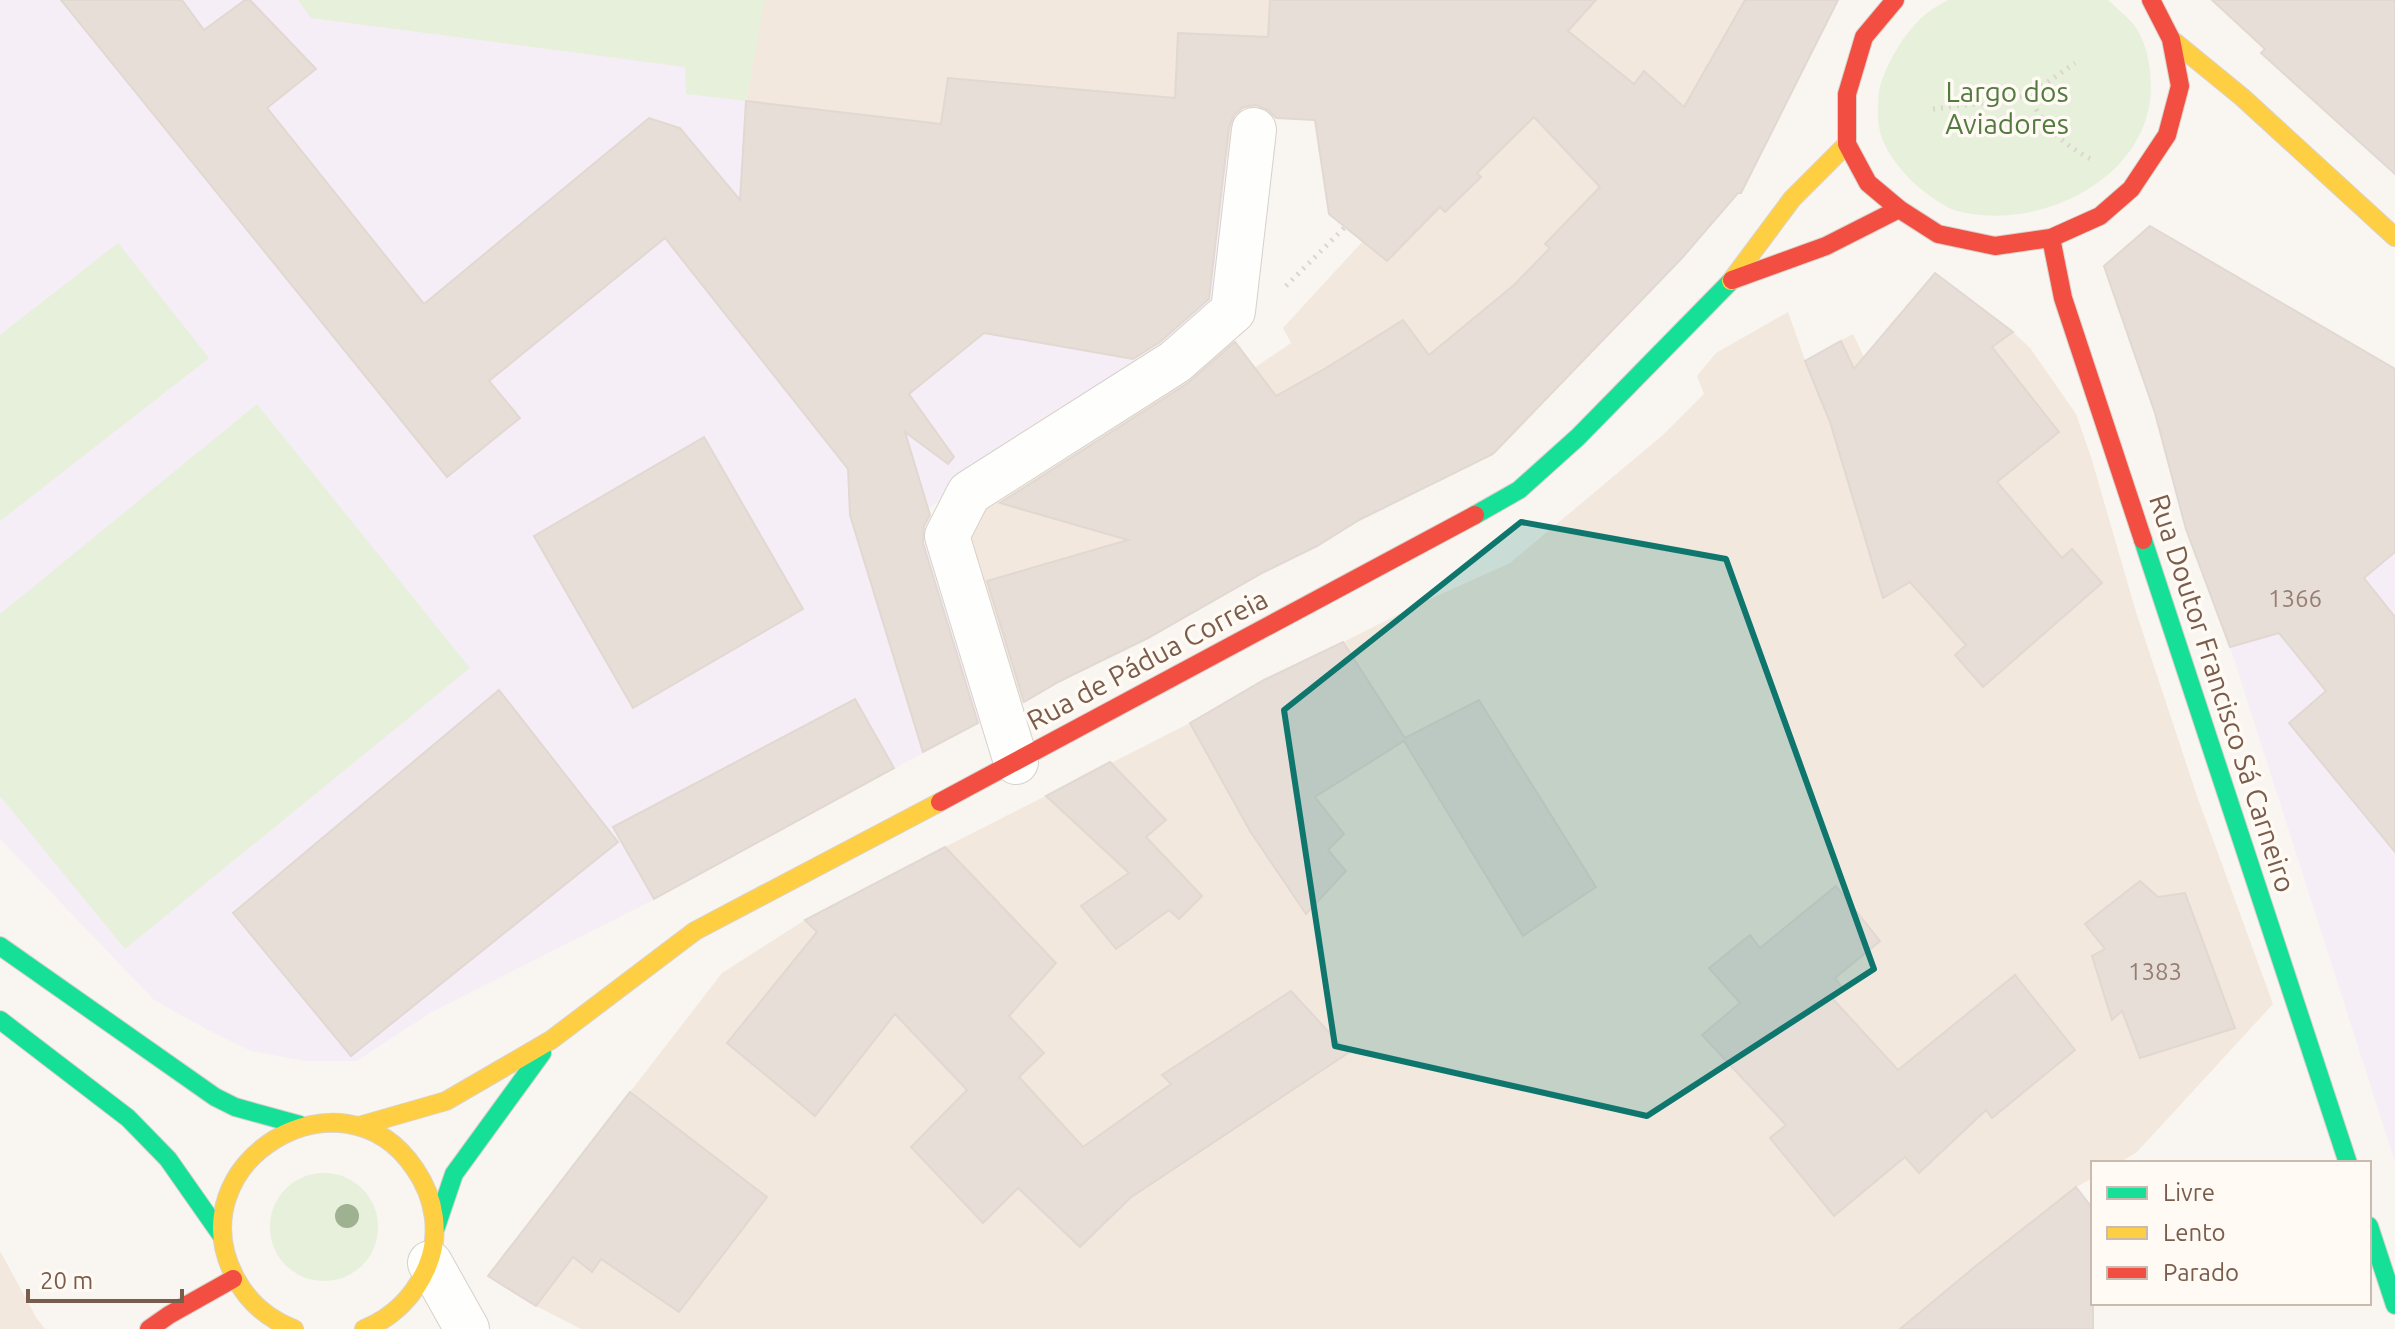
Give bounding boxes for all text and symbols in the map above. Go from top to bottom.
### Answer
park label: Largo dos Aviadores [1945,76,2069,139]
street label: Rua Doutor Francisco Sá Carneiro [2144,490,2302,896]
street label: Rua de Pádua Correia [1021,582,1273,736]
house number: 1366 [2268,585,2322,612]
house number: 1383 [2128,958,2182,985]
legend [2091,1161,2371,1305]
text: Livre [2163,1179,2215,1206]
text: Lento [2163,1219,2226,1246]
scale bar [28,1253,182,1303]
text: Parado [2163,1259,2239,1286]
text: 20 m [40,1267,93,1294]

